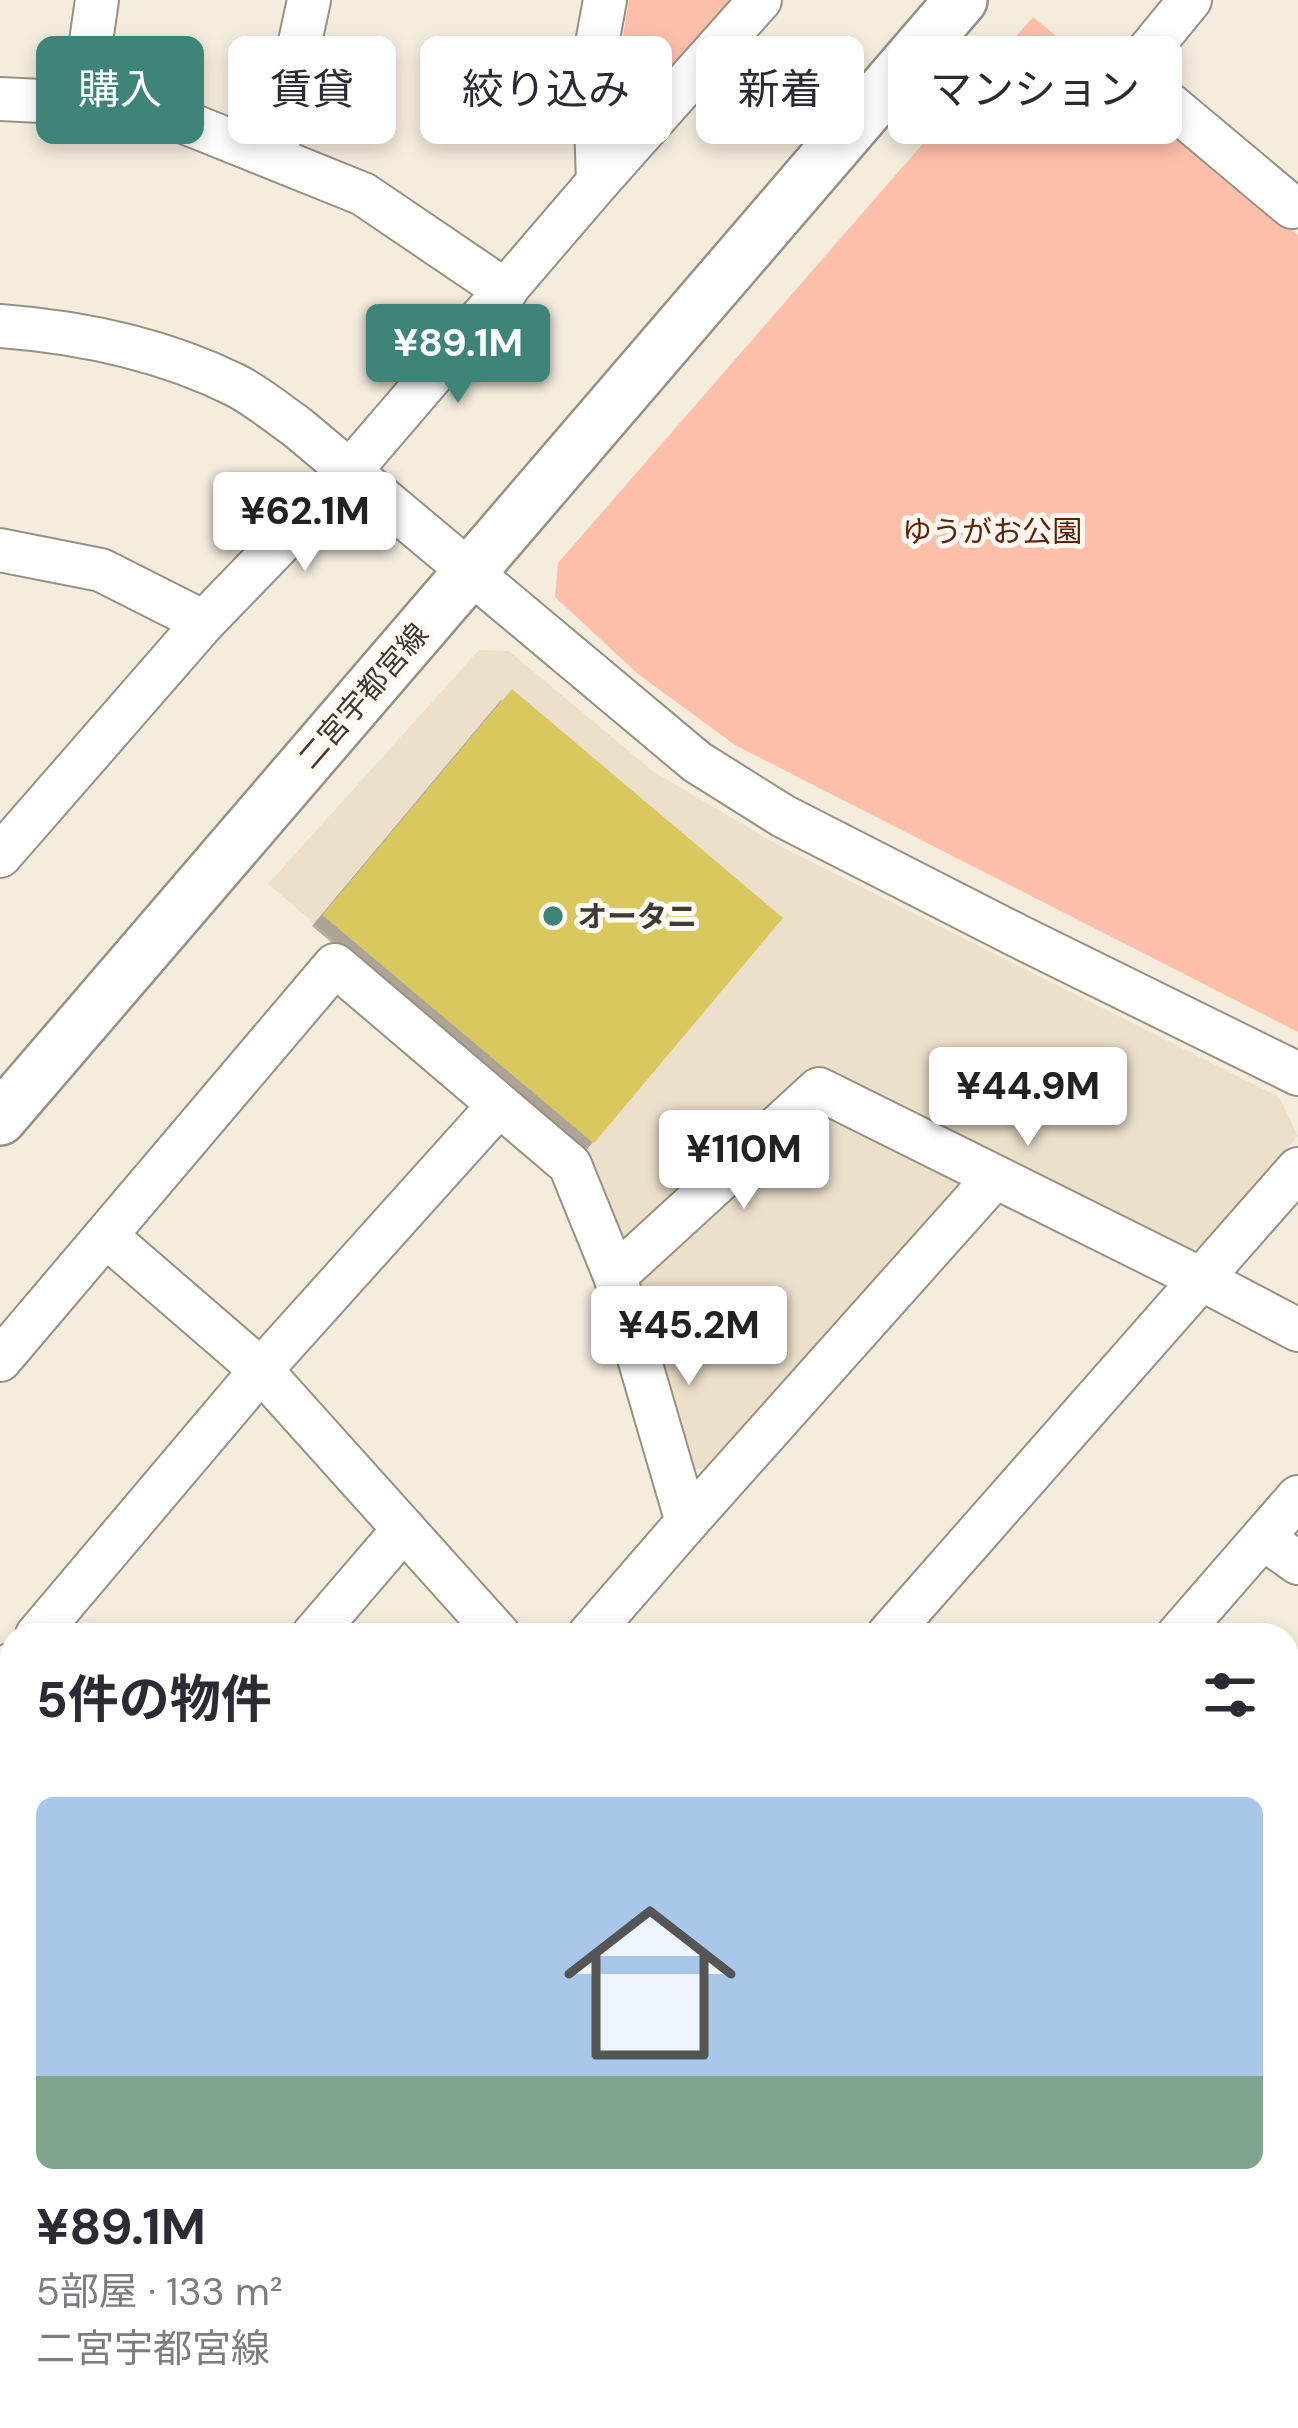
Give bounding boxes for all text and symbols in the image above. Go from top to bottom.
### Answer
chip: 購入 [36,36,204,144]
chip: 賃貸 [228,36,396,144]
chip: 絞り込み [420,36,672,144]
chip: 新着 [696,36,864,144]
chip: マンション [888,36,1182,144]
pin: ¥89.1M [360,304,556,406]
text: ¥89.1M [393,317,523,368]
pin: ¥62.1M [207,472,403,574]
text: ¥62.1M [240,485,370,536]
park label: ゆうがお公園 [902,512,1082,551]
street label: 二宮宇都宮線 [289,615,437,777]
place label: オータニ [577,897,697,936]
marker: オータニ [540,903,566,929]
pin: ¥44.9M [930,1047,1126,1149]
text: ¥44.9M [956,1060,1100,1111]
pin: ¥110M [660,1110,828,1212]
text: ¥110M [686,1123,802,1174]
pin: ¥45.2M [591,1286,787,1388]
text: ¥45.2M [618,1299,760,1350]
icon: filters [1197,1662,1263,1728]
text: 5件の物件 [36,1666,272,1733]
icon: home [542,1875,758,2091]
text: ¥89.1M [36,2193,206,2260]
text: 5部屋 · 133 m² [36,2266,283,2317]
text: 二宮宇都宮線 [36,2323,270,2374]

